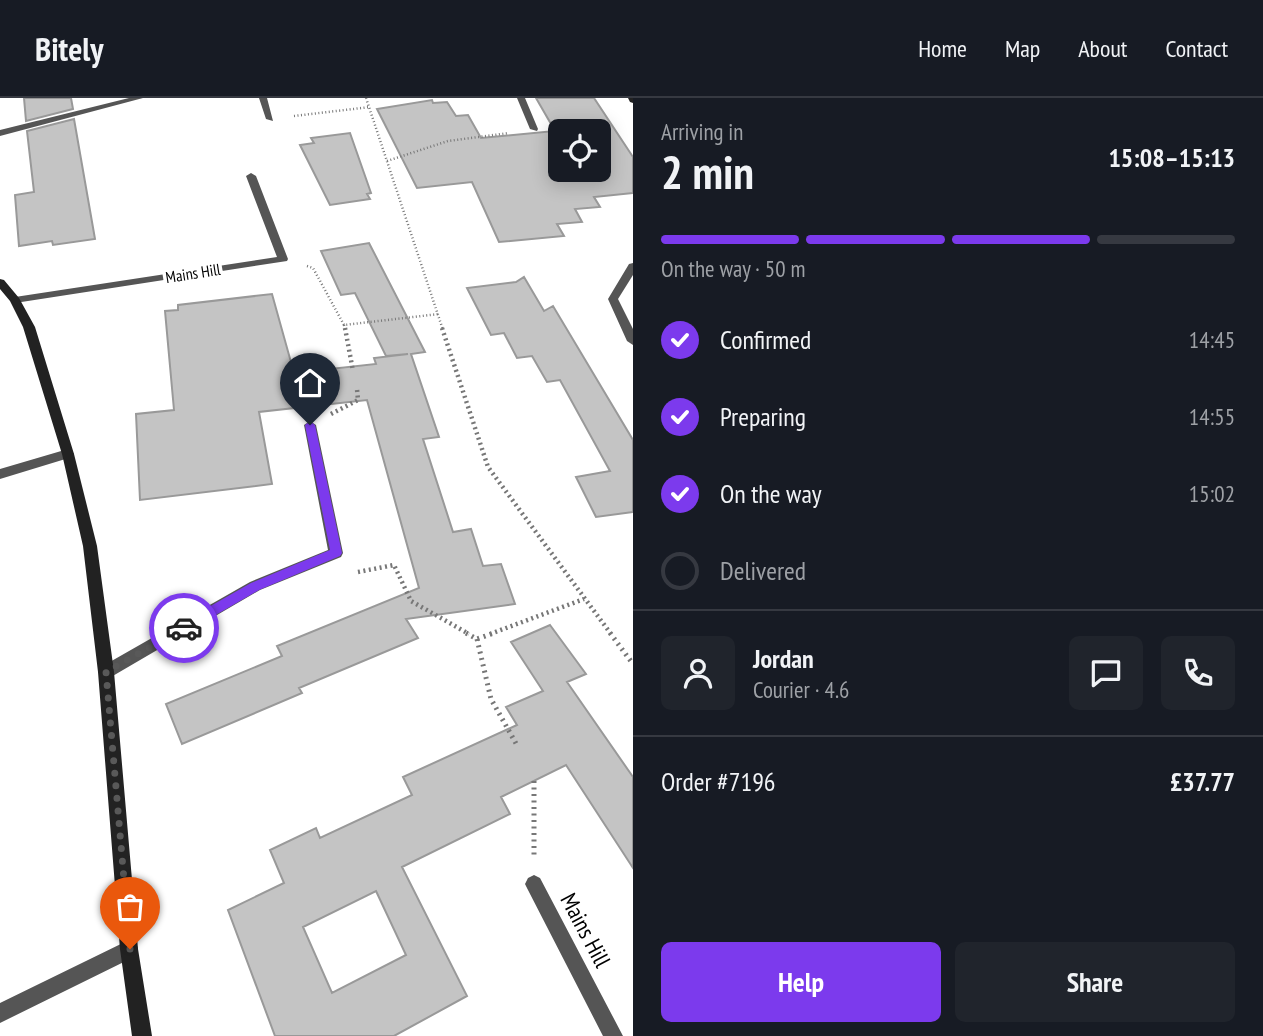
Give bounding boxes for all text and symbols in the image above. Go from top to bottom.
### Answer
text: Bitely [35,27,104,70]
text: Home [918,33,967,64]
text: Map [1005,33,1040,64]
text: About [1078,33,1127,64]
text: Contact [1165,33,1228,64]
text: Arriving in [661,117,743,146]
map controls [548,119,611,182]
button: locate [548,119,611,182]
text: 15:08–15:13 [1108,141,1235,174]
text: 2 min [661,142,754,202]
text: On the way · 50 m [661,254,805,283]
street label: Mains Hill [164,259,222,287]
icon: check [661,321,699,359]
text: Confirmed [720,323,811,356]
text: 14:45 [1189,325,1235,354]
pin [280,353,340,425]
icon: home [291,364,329,402]
icon: check [661,398,699,436]
text: Preparing [720,400,806,433]
text: 14:55 [1189,402,1235,431]
icon: check [661,475,699,513]
text: On the way [720,477,822,510]
text: 15:02 [1189,479,1235,508]
text: Delivered [720,554,806,587]
courier [149,593,219,663]
icon: car [165,609,203,647]
button: person [661,636,735,710]
button: chat [1069,636,1143,710]
button: phone [1161,636,1235,710]
text: Jordan [753,642,814,675]
text: Courier · 4.6 [753,675,849,704]
text: Order #7196 [661,765,776,798]
text: £37.77 [1170,765,1235,798]
pin [100,877,160,949]
icon: bag [111,888,149,926]
street label: Mains Hill [555,888,618,973]
button: Help [661,942,941,1022]
button: Share [955,942,1235,1022]

